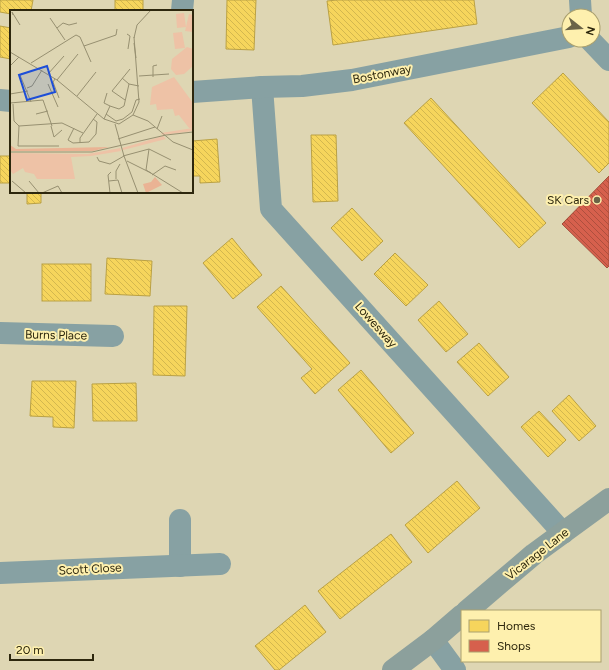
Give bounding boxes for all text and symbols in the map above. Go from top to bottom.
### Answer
north arrow [561,8,601,48]
inset map [10,10,193,193]
text: N [583,25,598,37]
street label: Bostonway [351,61,413,87]
place label: SK Cars [547,193,589,207]
marker: SK Cars [592,195,602,205]
street label: Lowesway [352,299,400,351]
street label: Burns Place [25,327,88,343]
street label: Vicarage Lane [503,525,572,583]
street label: Scott Close [58,560,122,578]
legend [461,610,601,662]
text: Homes [497,619,536,633]
scale bar [10,636,93,662]
text: Shops [497,639,531,653]
text: 20 m [16,643,44,657]

